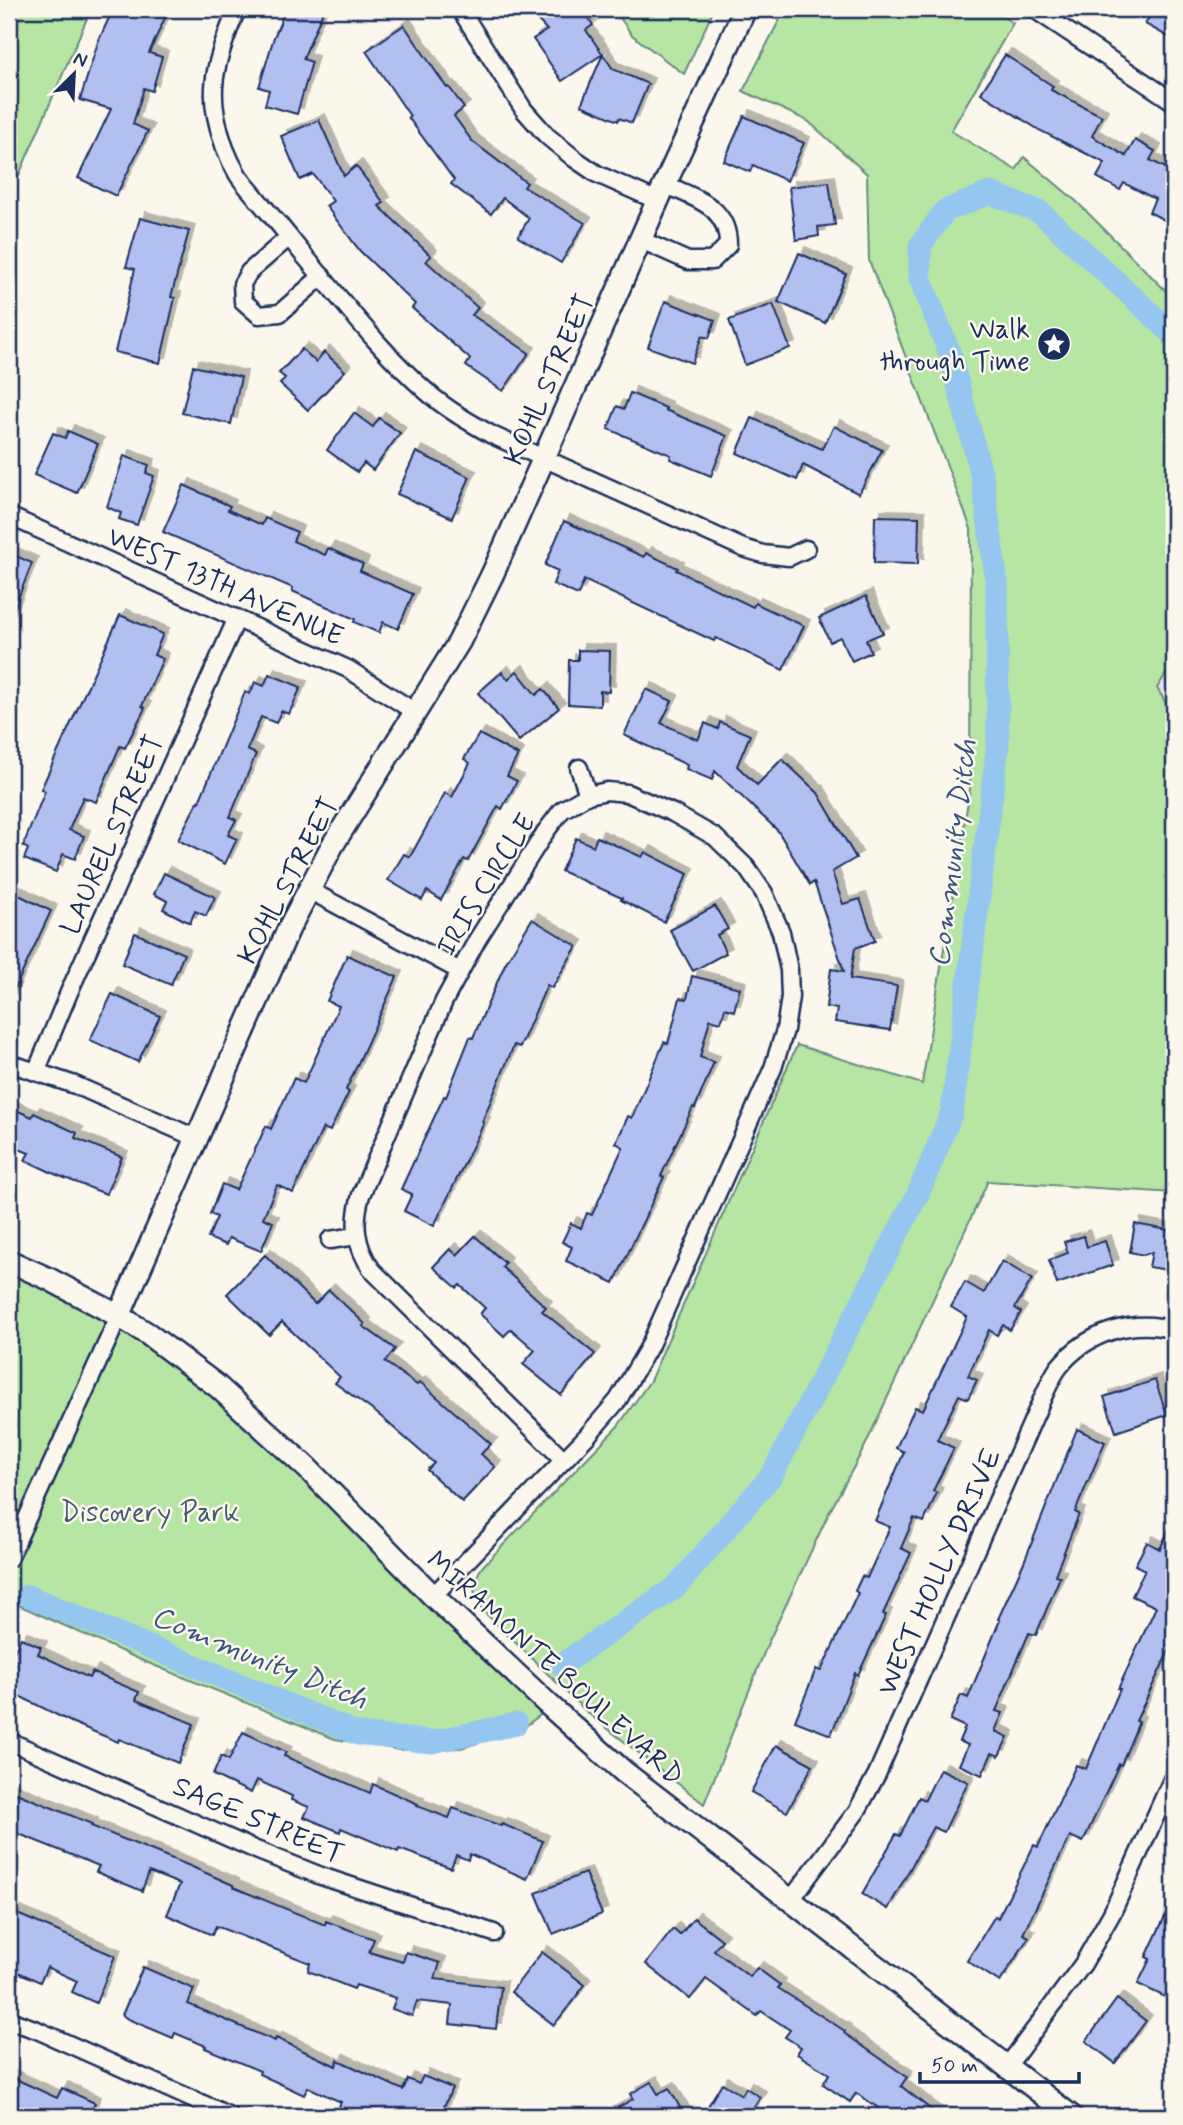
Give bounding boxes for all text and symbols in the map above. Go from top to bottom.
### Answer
north arrow [38,38,108,108]
text: N [69,46,91,74]
street label: KOHL STREET [496,288,605,472]
place label: Walk through Time [880,312,1030,381]
place icon: Walk through Time [1035,325,1073,363]
street label: WEST 13TH AVENUE [101,519,349,656]
street label: LAUREL STREET [53,729,174,941]
water label: Community Ditch [920,737,987,969]
street label: KOHL STREET [230,791,349,971]
street label: IRIS CIRCLE [429,807,546,964]
street label: WEST HOLLY DRIVE [869,1443,1011,1701]
park label: Discovery Park [61,1495,240,1532]
street label: MIRAMONTE BOULEVARD [418,1543,691,1795]
water label: Community Ditch [146,1597,373,1719]
street label: SAGE STREET [167,1769,349,1874]
scale bar [920,2041,1080,2085]
text: 50 m [931,2052,978,2080]

